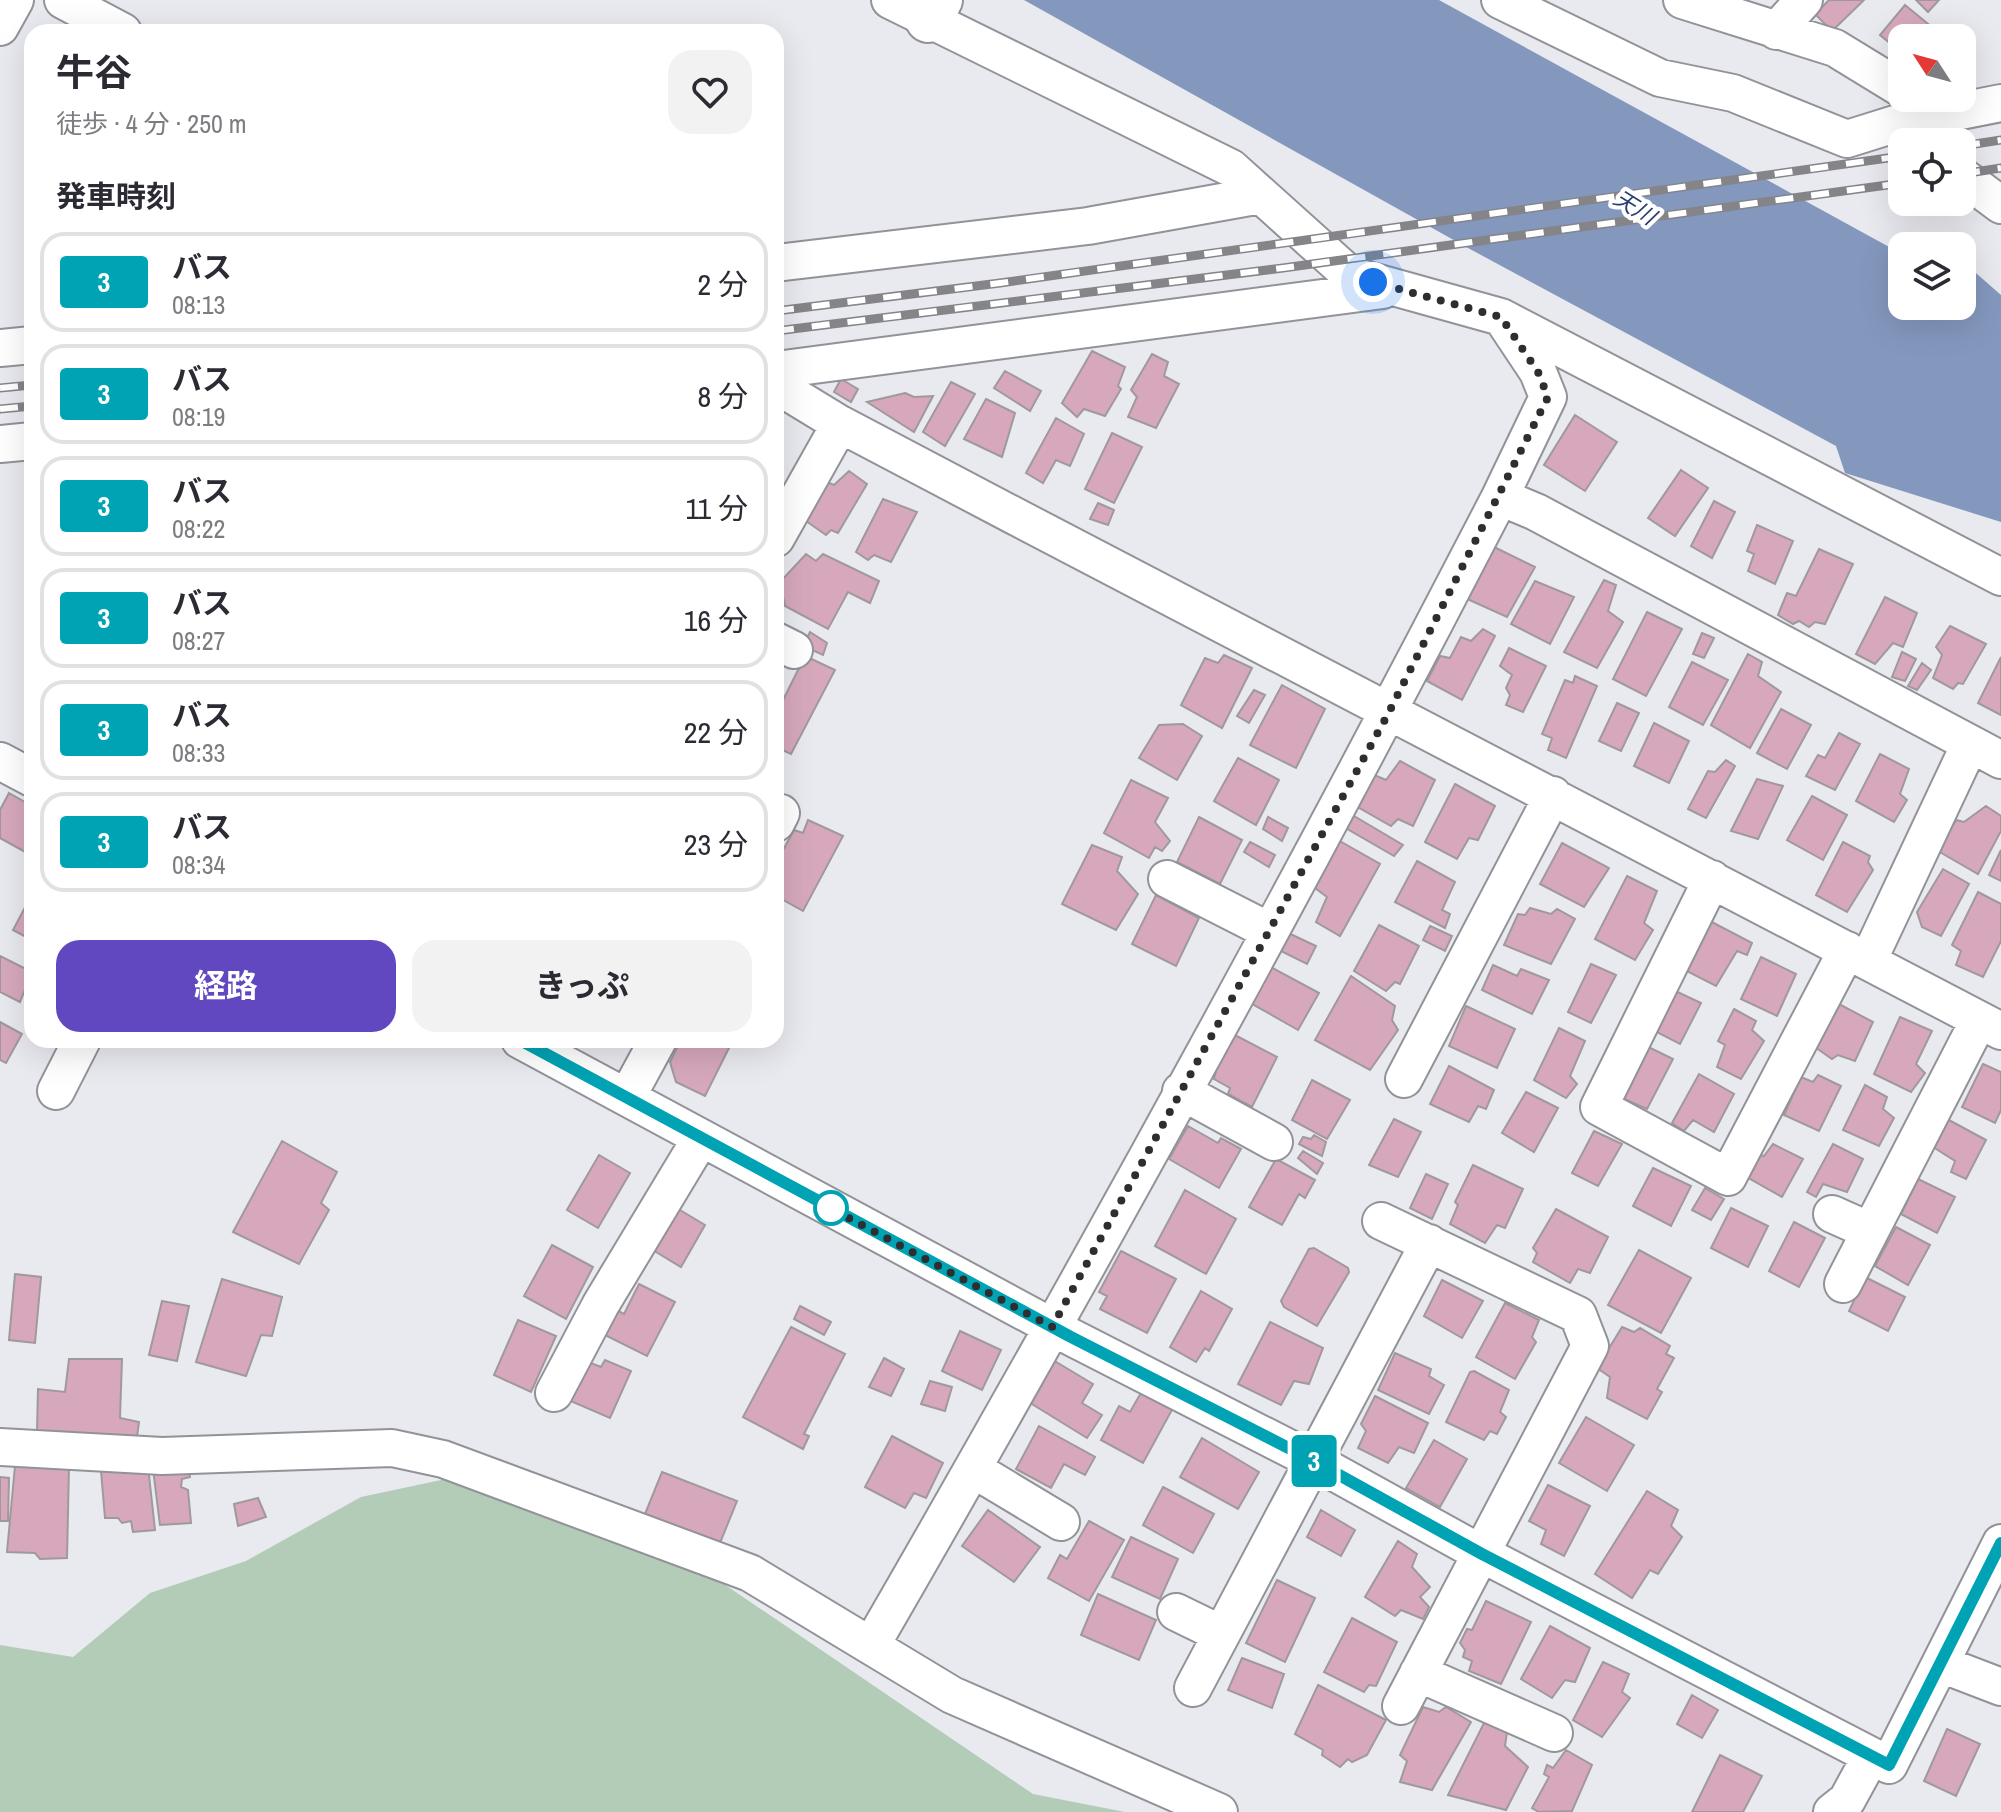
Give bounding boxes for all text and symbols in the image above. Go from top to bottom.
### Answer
north arrow [1888,24,1976,112]
map controls [1888,24,1976,320]
text: 牛谷 [56,47,132,98]
button: heart [668,50,752,134]
text: 徒歩 · 4 分 · 250 m [56,106,247,141]
button: locate [1888,128,1976,216]
text: 発車時刻 [56,176,176,216]
water label: 天川 [1608,183,1663,232]
button: layers [1888,232,1976,320]
text: バス [172,247,232,287]
your location [1353,262,1393,302]
text: 3 [98,263,110,301]
text: 2 分 [697,264,748,304]
text: 08:13 [172,287,225,322]
text: バス [172,359,232,399]
text: 3 [98,375,110,413]
text: 8 分 [697,376,748,416]
text: 08:19 [172,399,225,434]
text: バス [172,471,232,511]
text: 3 [98,487,110,525]
text: 11 分 [686,488,748,528]
text: 08:22 [172,511,225,546]
text: バス [172,583,232,623]
text: 3 [98,599,110,637]
text: 16 分 [684,600,748,640]
text: 08:27 [172,623,225,658]
text: バス [172,695,232,735]
text: 3 [98,711,110,749]
text: 22 分 [684,712,748,752]
text: 08:33 [172,735,225,770]
text: バス [172,807,232,847]
text: 3 [98,823,110,861]
text: 23 分 [684,824,748,864]
text: 08:34 [172,847,225,882]
button: 経路 [56,940,396,1032]
button: きっぷ [412,940,752,1032]
unlabelled marker [814,1191,848,1225]
line badge: 3 [1288,1435,1340,1487]
text: 3 [1308,1442,1320,1480]

